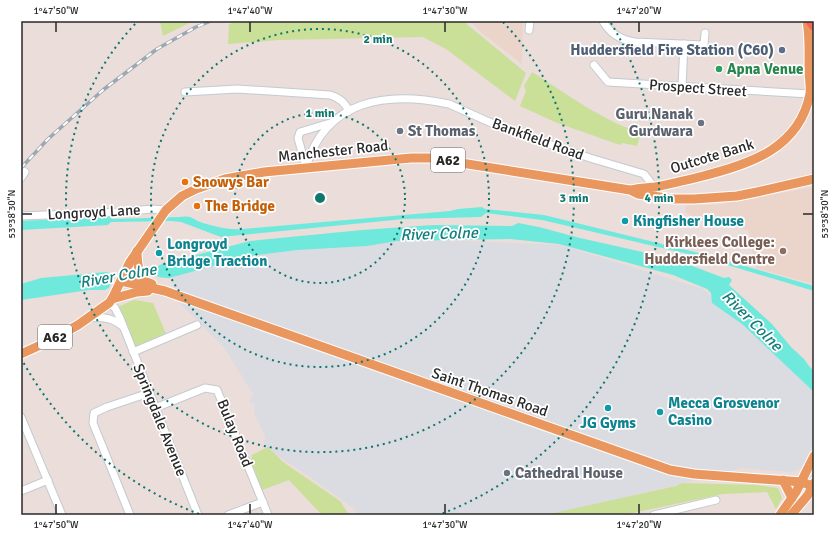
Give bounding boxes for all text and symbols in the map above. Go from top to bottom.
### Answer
text: 1°47'50"W [33,5,79,17]
text: 1°47'40"W [227,5,273,17]
text: 1°47'30"W [422,5,468,17]
text: 1°47'20"W [616,5,662,17]
text: 2 min [364,32,393,47]
place label: Huddersfield Fire Station (C60) [570,41,774,59]
marker: Huddersfield Fire Station (C60) [777,45,787,55]
place label: Apna Venue [727,60,804,78]
marker: Apna Venue [714,64,724,74]
street label: Prospect Street [648,76,748,100]
place label: Guru Nanak Gurdwara [616,105,693,140]
text: 1 min [306,106,335,121]
street label: Bankfield Road [490,114,586,164]
marker: Guru Nanak Gurdwara [696,118,706,128]
place label: St Thomas [408,122,476,140]
marker: St Thomas [395,126,405,136]
street label: Outcote Bank [668,135,756,177]
street label: Manchester Road [277,136,389,166]
road number: A62 [431,148,465,172]
place label: Snowys Bar [193,173,269,191]
marker: Snowys Bar [180,177,190,187]
text: 53°38'30"N [6,190,18,238]
text: 53°38'30"N [819,190,831,238]
centre of rings [313,191,327,205]
text: 3 min [560,191,589,206]
text: 4 min [645,191,674,206]
place label: The Bridge [205,197,275,215]
street label: Longroyd Lane [47,201,141,223]
marker: The Bridge [192,201,202,211]
place label: Kingfisher House [633,212,744,230]
marker: Kingfisher House [620,216,630,226]
water label: River Colne [400,223,479,245]
place label: Kirklees College: Huddersfield Centre [644,233,775,268]
place label: Longroyd Bridge Traction [167,235,267,270]
marker: Kirklees College: Huddersfield Centre [778,246,788,256]
marker: Longroyd Bridge Traction [154,248,164,258]
water label: River Colne [78,259,159,293]
water label: River Colne [718,287,787,356]
road number: A62 [38,325,72,349]
street label: Springdale Avenue [129,361,191,479]
street label: Saint Thomas Road [430,364,550,420]
place label: Mecca Grosvenor Casino [668,394,780,429]
street label: Bulay Road [213,396,257,470]
marker: JG Gyms [603,403,613,413]
marker: Mecca Grosvenor Casino [655,407,665,417]
place label: JG Gyms [580,414,636,432]
place label: Cathedral House [515,464,623,482]
marker: Cathedral House [502,468,512,478]
text: 1°47'50"W [33,519,79,531]
text: 1°47'40"W [227,519,273,531]
text: 1°47'30"W [422,519,468,531]
text: 1°47'20"W [616,519,662,531]

